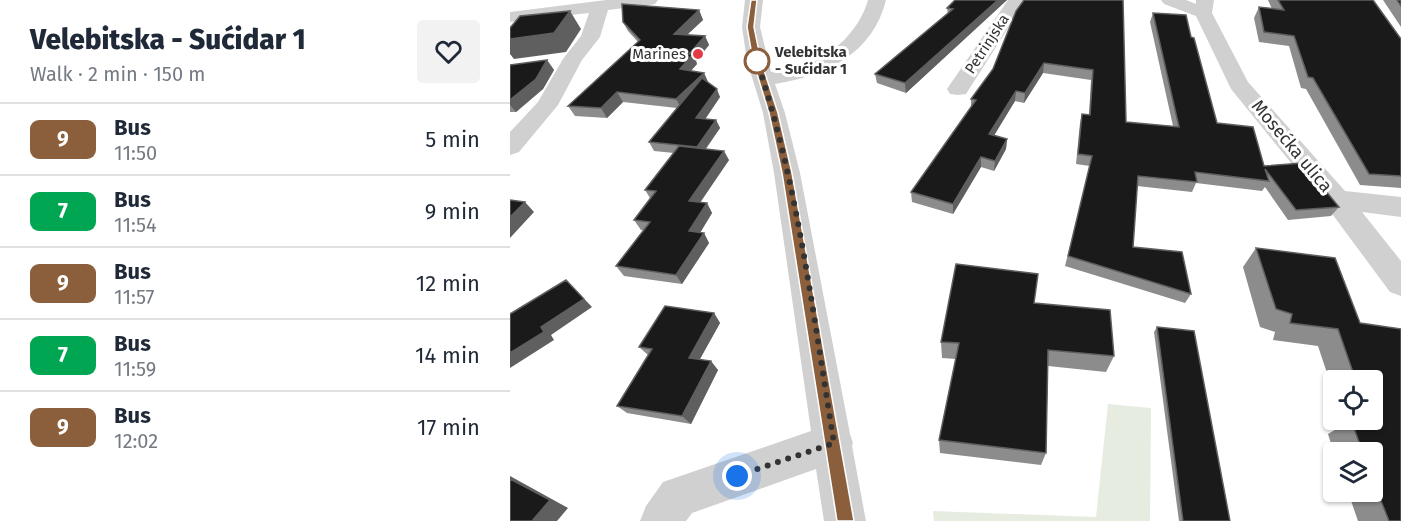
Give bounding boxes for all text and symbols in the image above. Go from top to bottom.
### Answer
street label: Petrinjska [961,11,1013,77]
button: heart [417,20,480,83]
text: Velebitska - Sućidar 1 [30,23,306,56]
place label: Velebitska - Sućidar 1 [774,43,847,78]
place label: Marines [632,45,686,63]
marker: Marines [691,47,705,61]
marker: Velebitska - Sućidar 1 [744,48,770,74]
text: Walk · 2 min · 150 m [30,62,205,86]
street label: Mosećka ulica [1247,95,1337,197]
text: Bus [114,114,151,141]
text: 9 [57,126,69,152]
text: 5 min [425,126,480,153]
text: 11:50 [114,141,157,165]
text: Bus [114,186,151,213]
text: 7 [58,198,68,224]
text: 9 min [425,198,480,225]
text: 11:54 [114,213,157,237]
text: Bus [114,258,151,285]
text: 9 [57,270,69,296]
text: 12 min [416,270,480,297]
text: 11:57 [114,285,154,309]
text: Bus [114,330,151,357]
text: 7 [58,342,68,368]
text: 14 min [415,342,480,369]
text: 11:59 [114,357,156,381]
map controls [1323,370,1383,502]
button: locate [1323,370,1383,430]
text: Bus [114,402,151,429]
text: 9 [57,414,69,440]
text: 17 min [417,414,480,441]
text: 12:02 [114,429,158,453]
button: layers [1323,442,1383,502]
your location [722,461,752,491]

